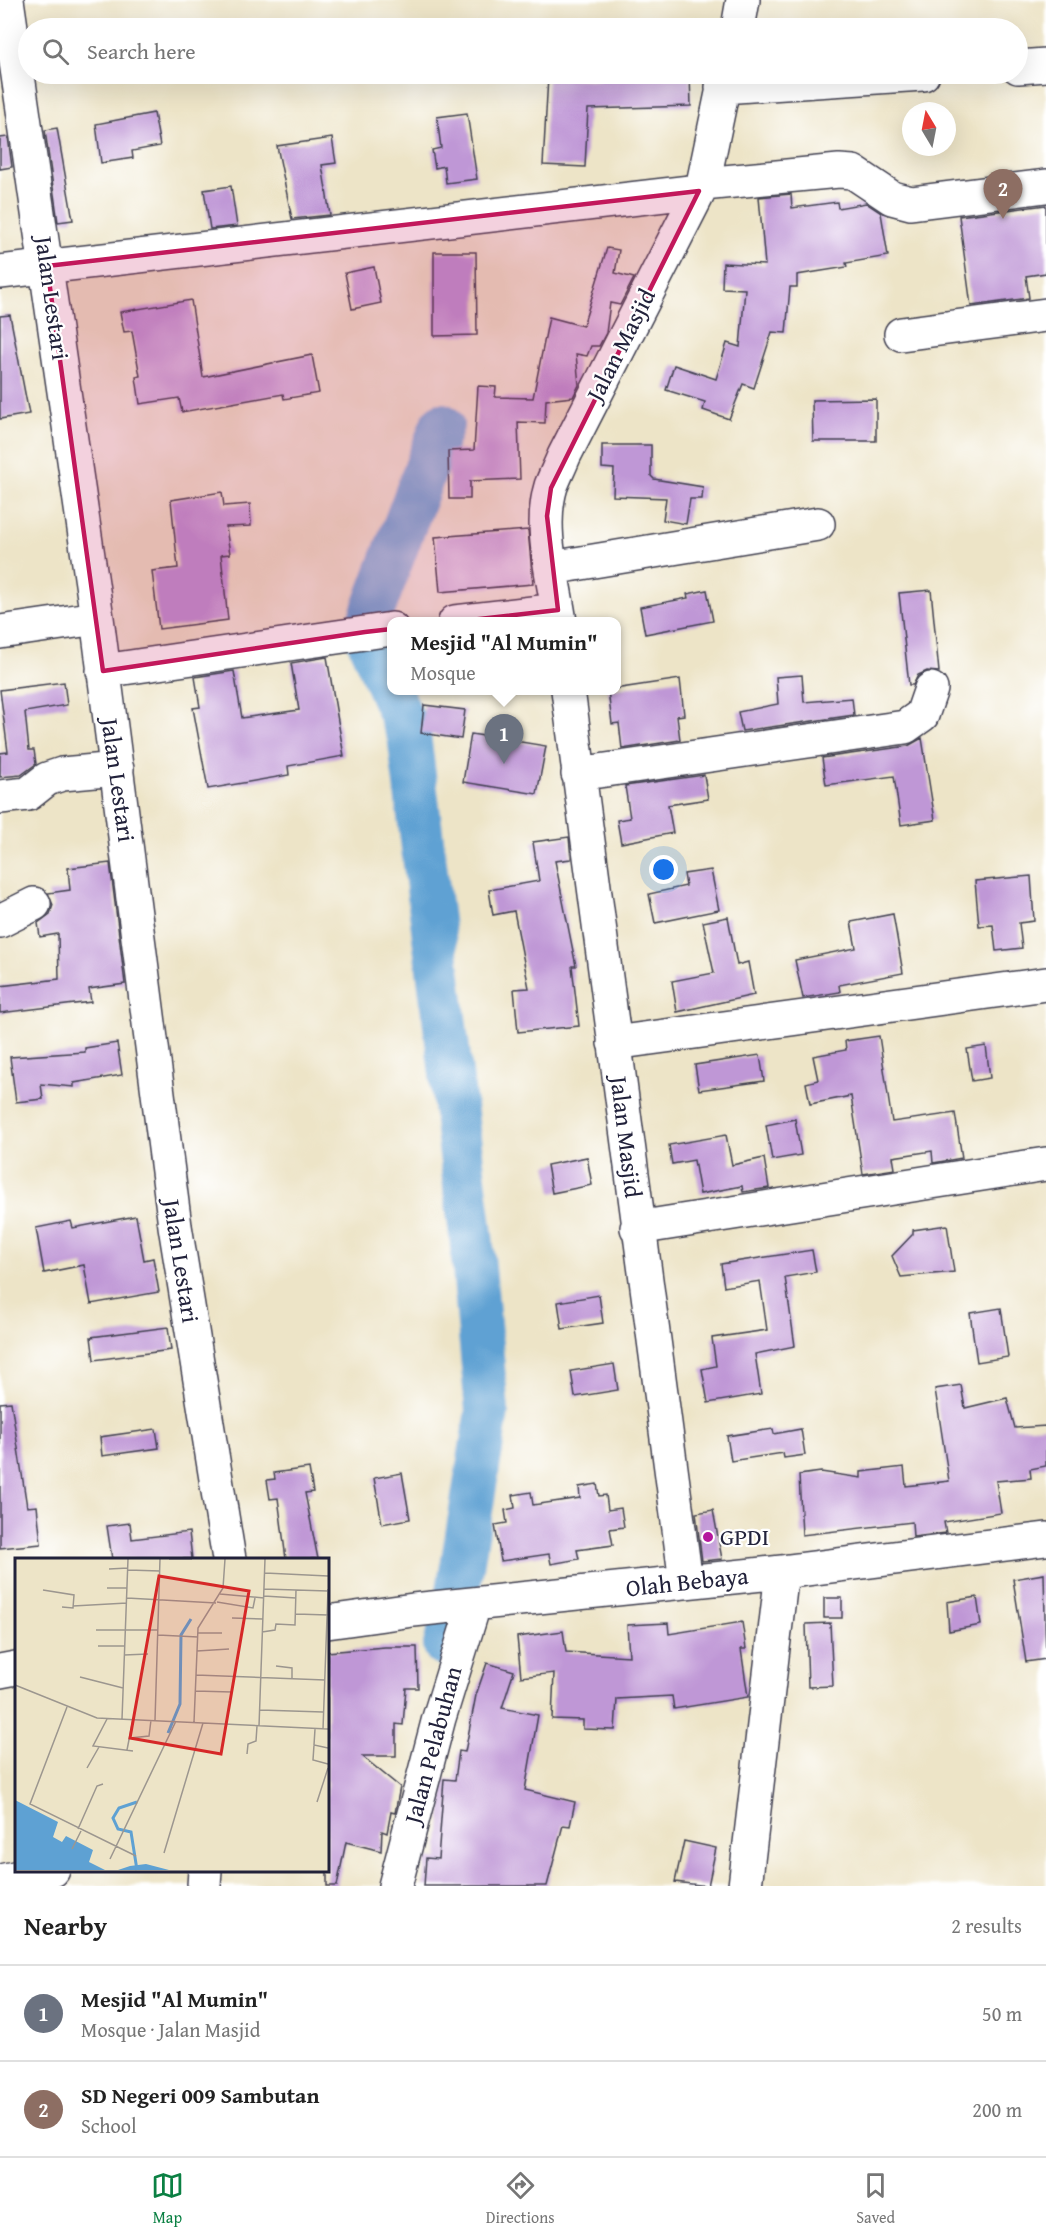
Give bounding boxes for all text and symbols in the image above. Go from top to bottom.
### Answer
search box [18,18,1028,84]
icon: search [39,35,72,68]
text: Search here [87,35,196,67]
north arrow [902,102,956,156]
pin: 2 [984,170,1022,219]
street label: Jalan Lestari [26,231,79,362]
street label: Jalan Masjid [576,282,664,410]
popup [387,617,621,695]
text: Mesjid "Al Mumin" [410,626,598,658]
text: Mosque [410,658,476,687]
street label: Jalan Lestari [92,713,145,844]
pin: 1 [484,714,524,764]
your location [649,855,678,884]
street label: Jalan Masjid [601,1071,651,1200]
street label: Jalan Lestari [154,1194,209,1325]
place label: GPDI [720,1519,769,1554]
marker: GPDI [701,1530,715,1544]
inset map [15,1558,328,1871]
street label: Olah Bebaya [624,1558,751,1605]
street label: Jalan Pelabuhan [394,1662,470,1830]
text: Nearby [24,1906,107,1945]
text: 2 results [951,1911,1022,1940]
text: Mesjid "Al Mumin" [81,1983,268,2015]
text: 1 [38,1999,49,2028]
text: 50 m [982,1999,1022,2028]
text: Mosque · Jalan Masjid [81,2015,260,2044]
text: SD Negeri 009 Sambutan [81,2079,319,2111]
text: 2 [38,2095,49,2124]
text: 200 m [972,2095,1022,2124]
text: School [81,2111,137,2140]
tab: Map [151,2169,184,2229]
tab: Directions [486,2169,555,2229]
tab: Saved [856,2169,895,2229]

